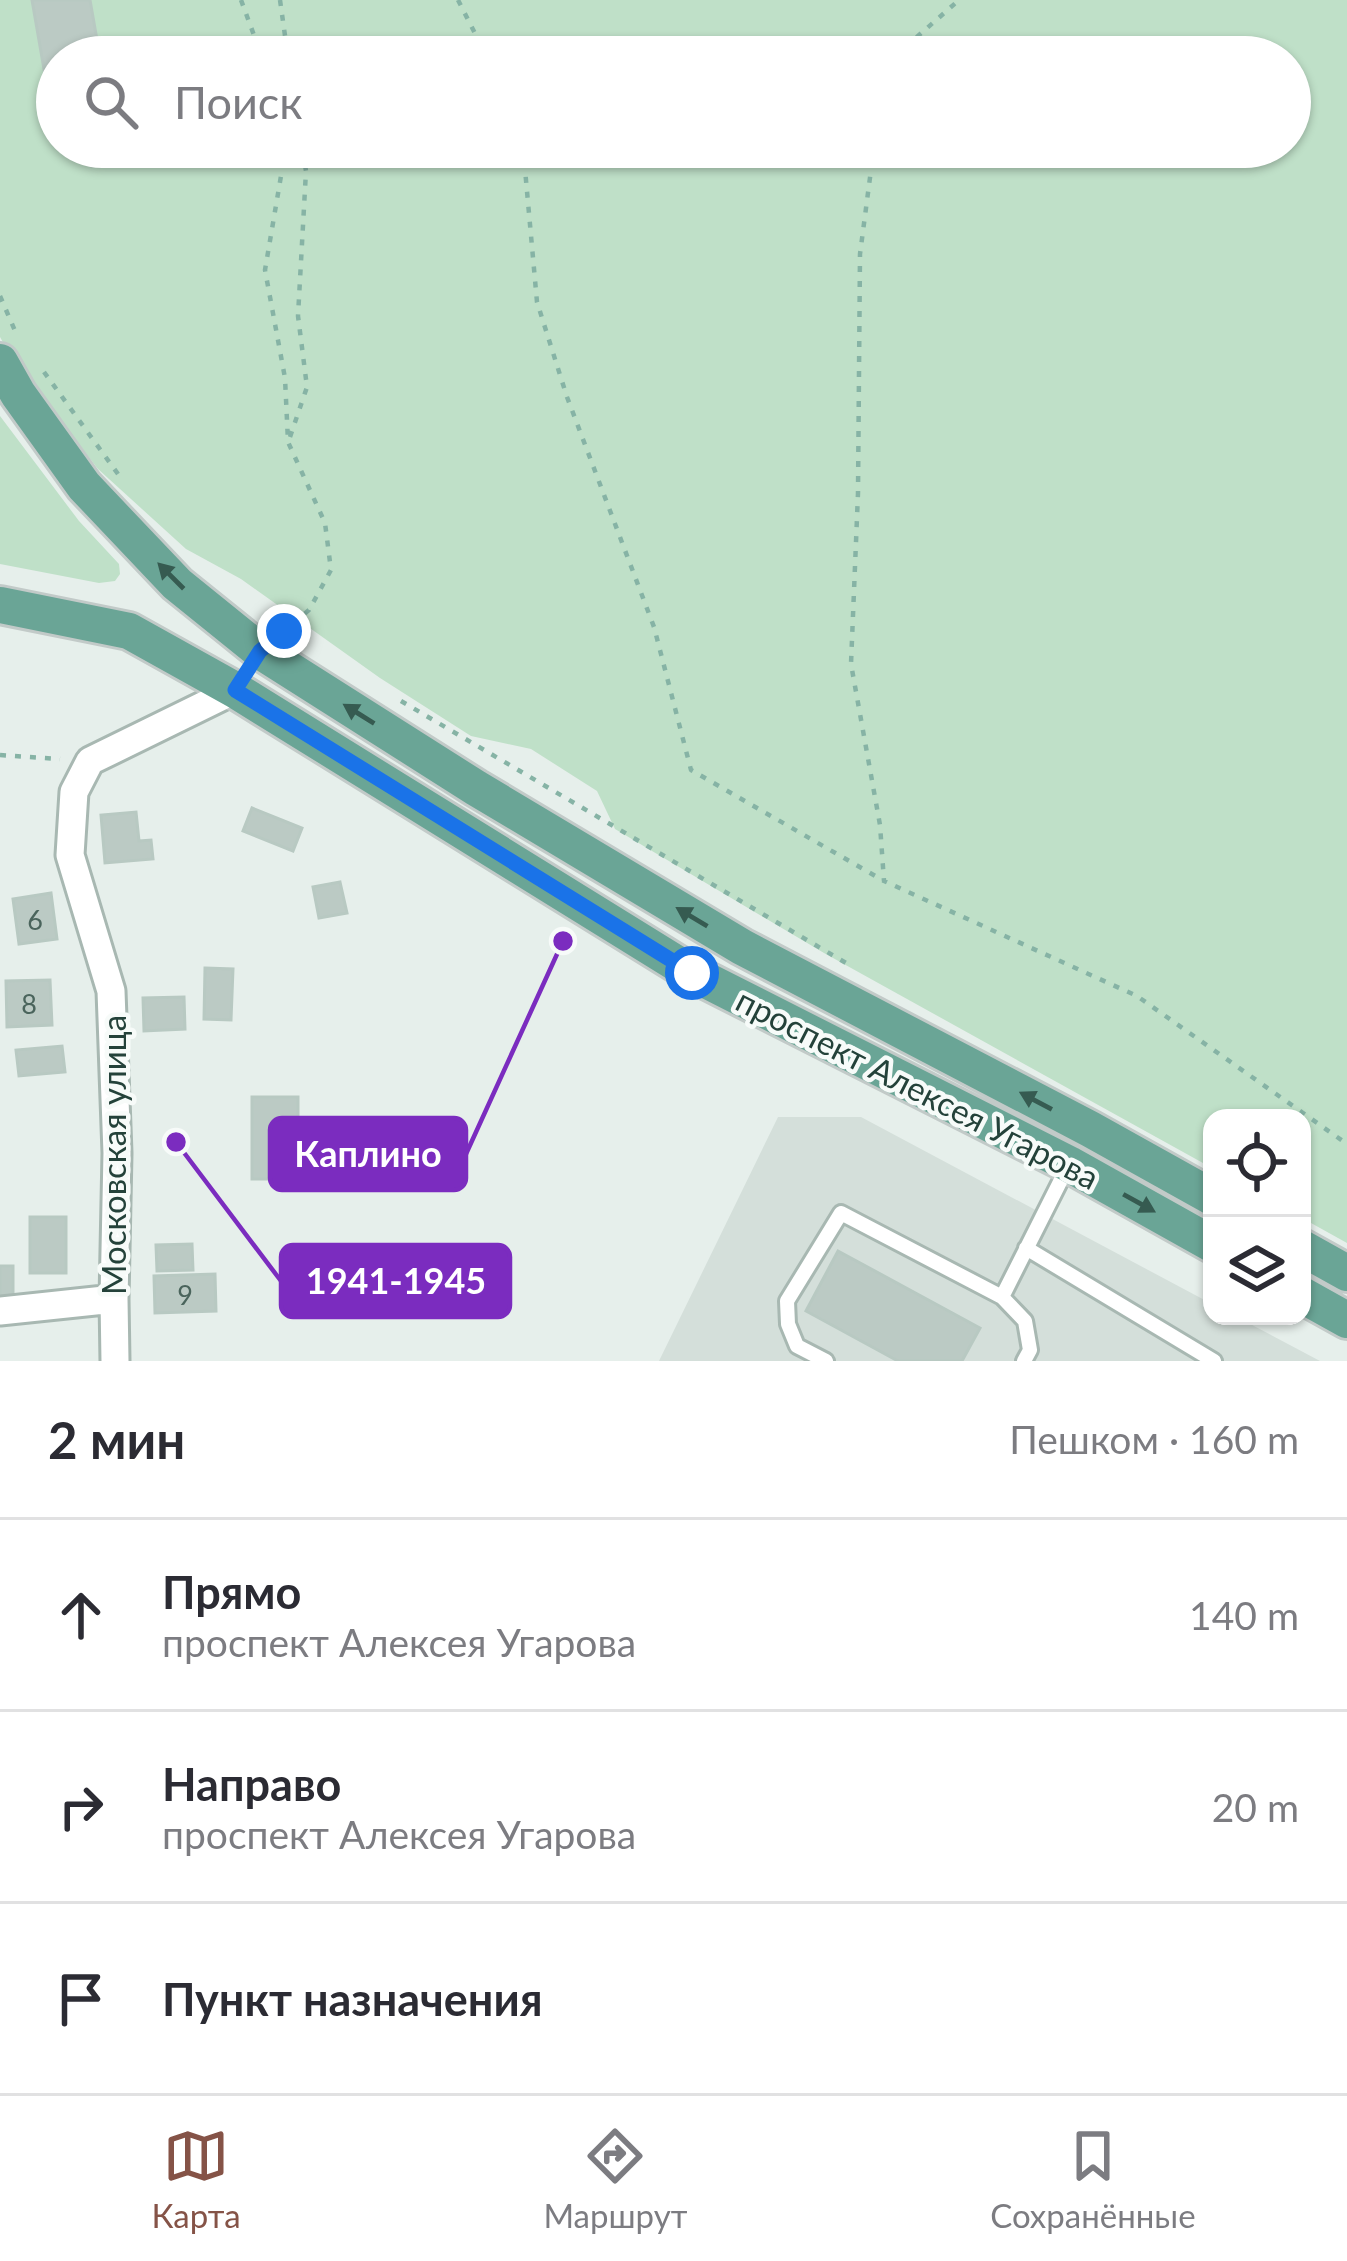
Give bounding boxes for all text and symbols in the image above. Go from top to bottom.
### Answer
search box [36,36,1311,168]
icon: search [78,69,144,135]
text: Поиск [174,75,303,129]
one-way arrow [157,563,186,591]
route end [257,604,311,658]
one-way arrow [342,704,376,725]
house number: 6 [27,903,43,936]
one-way arrow [675,907,709,928]
route start [665,946,719,1000]
street label: проспект Алексея Угарова [730,979,1106,1197]
house number: 8 [21,987,37,1020]
street label: Московская улица [93,1015,133,1295]
one-way arrow [1018,1091,1053,1111]
map controls [1203,1109,1311,1325]
button: locate [1203,1109,1311,1217]
callout: Каплино [270,1118,466,1190]
text: Каплино [294,1131,442,1175]
one-way arrow [1122,1192,1157,1213]
button: layers [1203,1217,1311,1325]
callout: 1941-1945 [281,1245,510,1317]
text: 1941-1945 [306,1258,486,1302]
house number: 9 [177,1278,193,1311]
text: 2 мин [48,1409,185,1470]
text: Пешком · 160 m [1009,1416,1299,1462]
text: Прямо [162,1565,301,1619]
icon: ahead [48,1582,114,1648]
text: 140 m [1189,1592,1299,1638]
text: проспект Алексея Угарова [162,1619,636,1665]
text: Направо [162,1757,341,1811]
icon: right [48,1774,114,1840]
text: 20 m [1212,1784,1299,1830]
text: проспект Алексея Угарова [162,1811,636,1857]
icon: arrive [48,1966,114,2032]
text: Пункт назначения [162,1972,543,2026]
tab: Карта [151,2123,241,2235]
tab: Маршрут [543,2123,687,2235]
tab: Сохранённые [990,2123,1196,2235]

